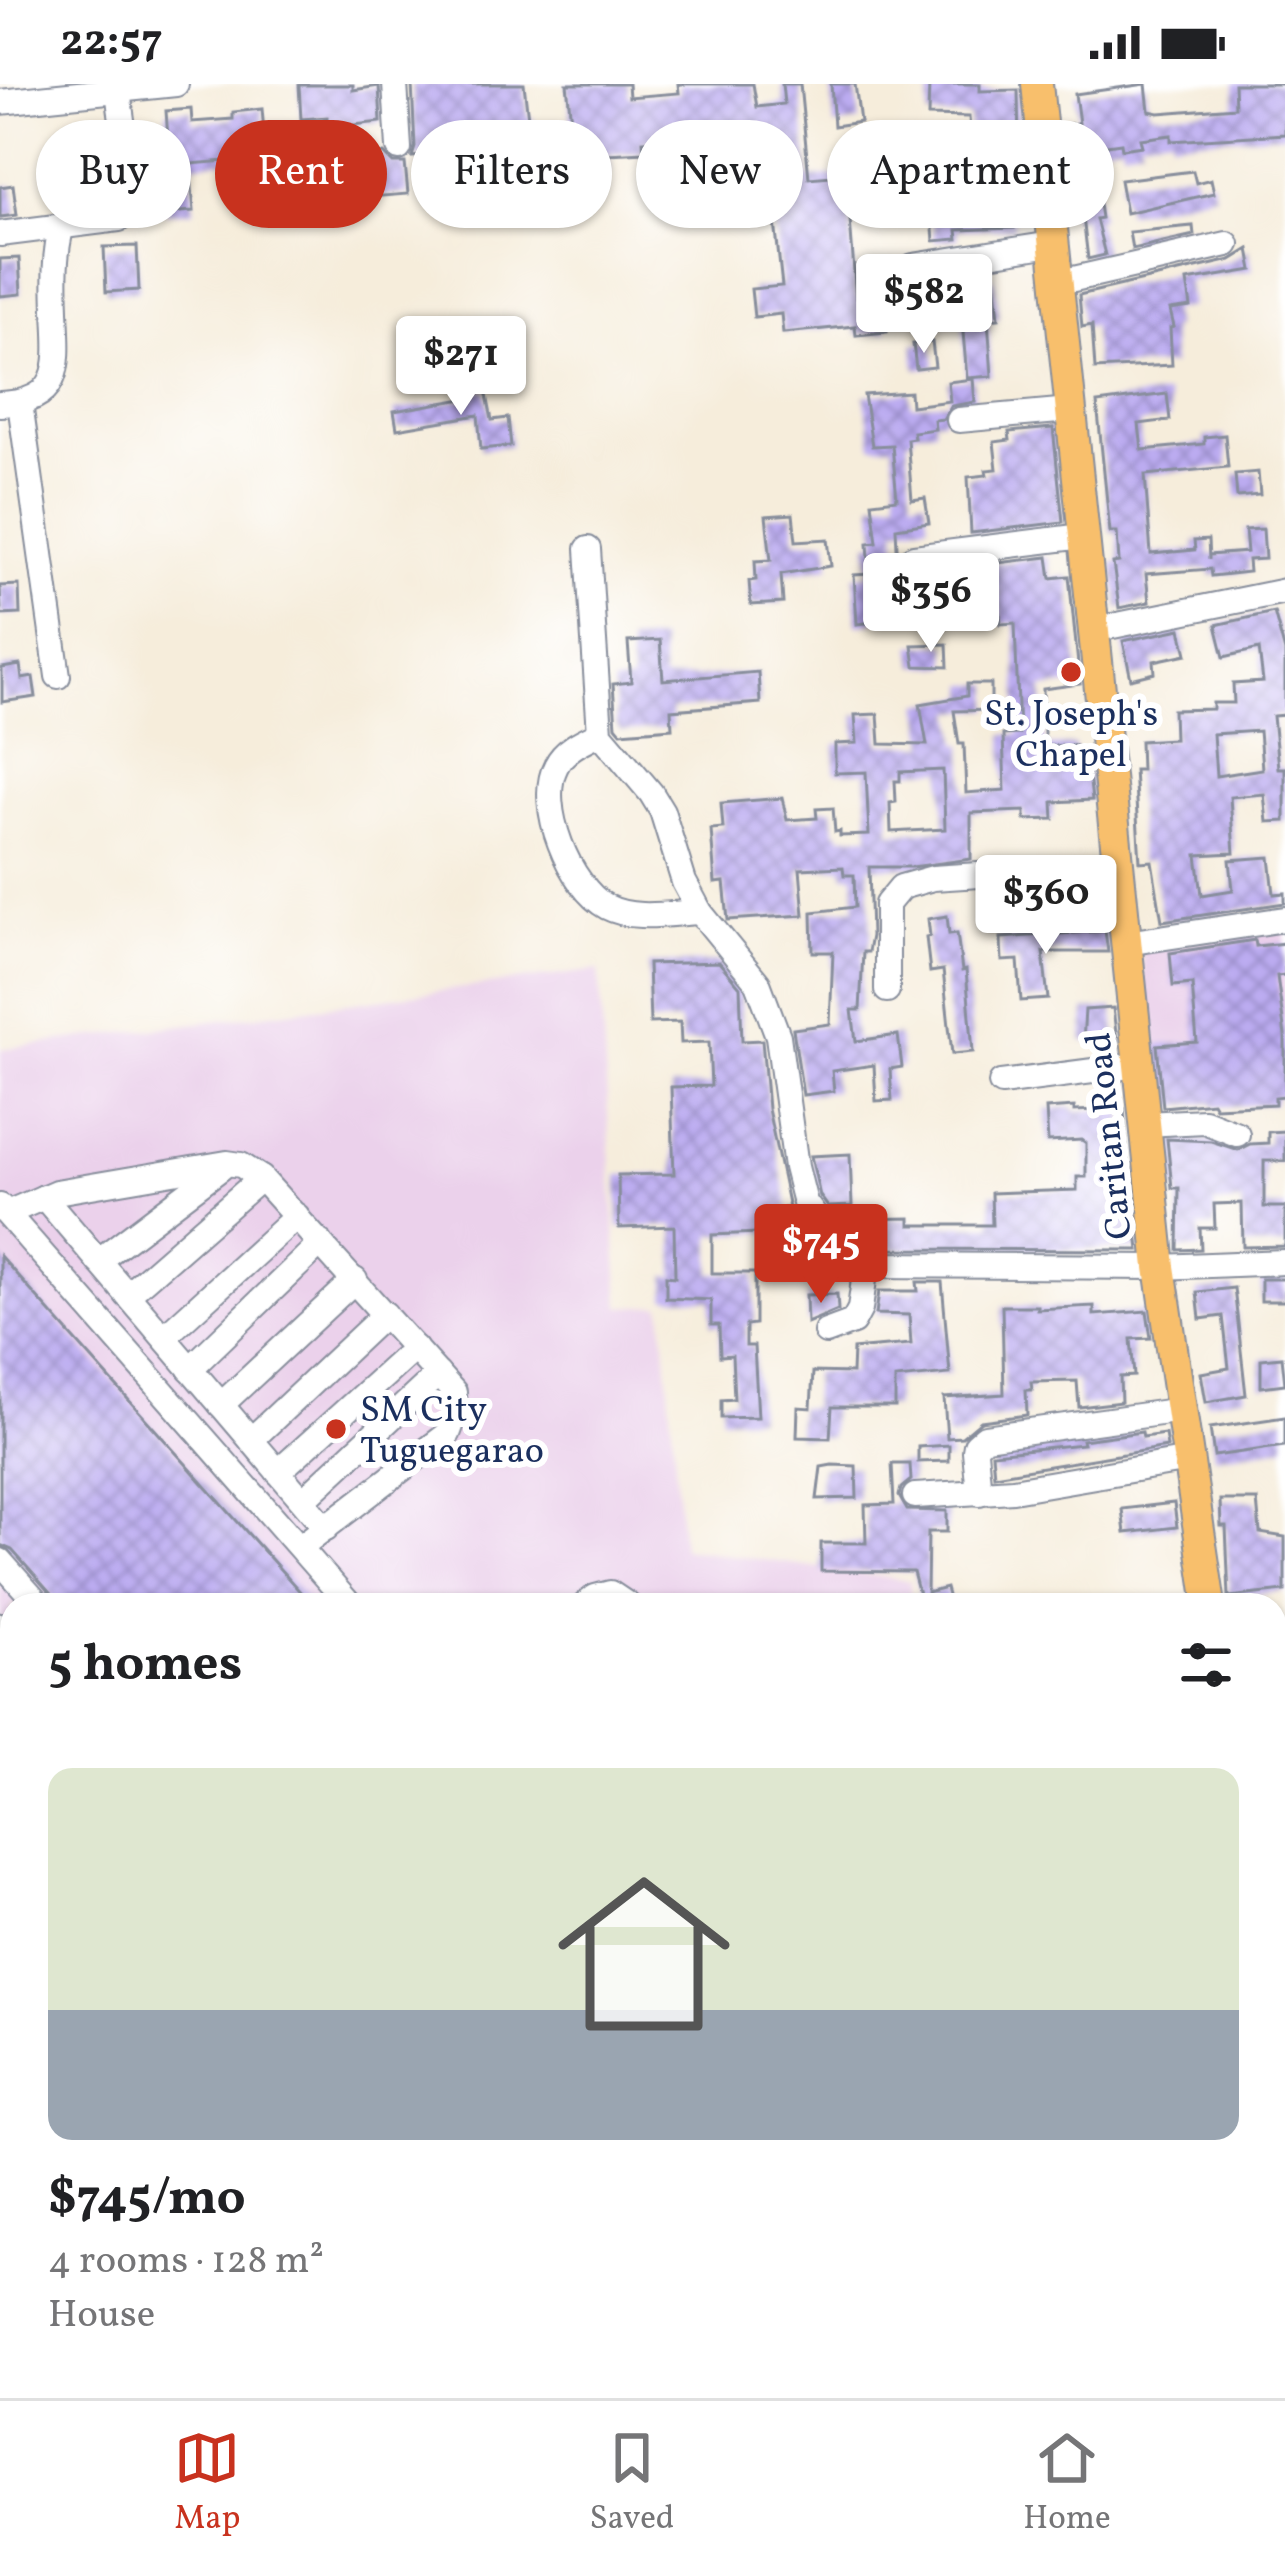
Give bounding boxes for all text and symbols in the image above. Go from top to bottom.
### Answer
text: 22:57 [60,11,163,74]
chip: Buy [36,120,191,228]
chip: Rent [215,120,387,228]
chip: Filters [411,120,612,228]
chip: New [636,120,803,228]
chip: Apartment [827,120,1114,228]
pin: $582 [853,254,995,356]
text: $582 [883,266,965,320]
pin: $271 [390,316,532,418]
text: $271 [423,328,499,382]
pin: $356 [860,553,1002,655]
text: $356 [890,565,972,619]
marker: St. Joseph's Chapel [1058,659,1084,685]
place label: St. Joseph's Chapel [984,691,1158,782]
pin: $360 [975,855,1117,957]
text: $360 [1002,867,1090,921]
street label: Caritan Road [1075,1030,1147,1242]
pin: $745 [750,1204,892,1306]
text: $745 [781,1216,861,1270]
place label: SM City Tuguegarao [360,1387,544,1478]
marker: SM City Tuguegarao [323,1416,349,1442]
text: 5 homes [48,1630,242,1701]
icon: filters [1173,1632,1239,1698]
icon: home [536,1846,752,2062]
text: $745/mo [48,2164,246,2235]
text: 4 rooms · 128 m² [48,2235,324,2289]
text: House [48,2289,155,2343]
tab: Map [174,2425,241,2543]
tab: Saved [589,2425,674,2543]
tab: Home [1023,2425,1111,2543]

